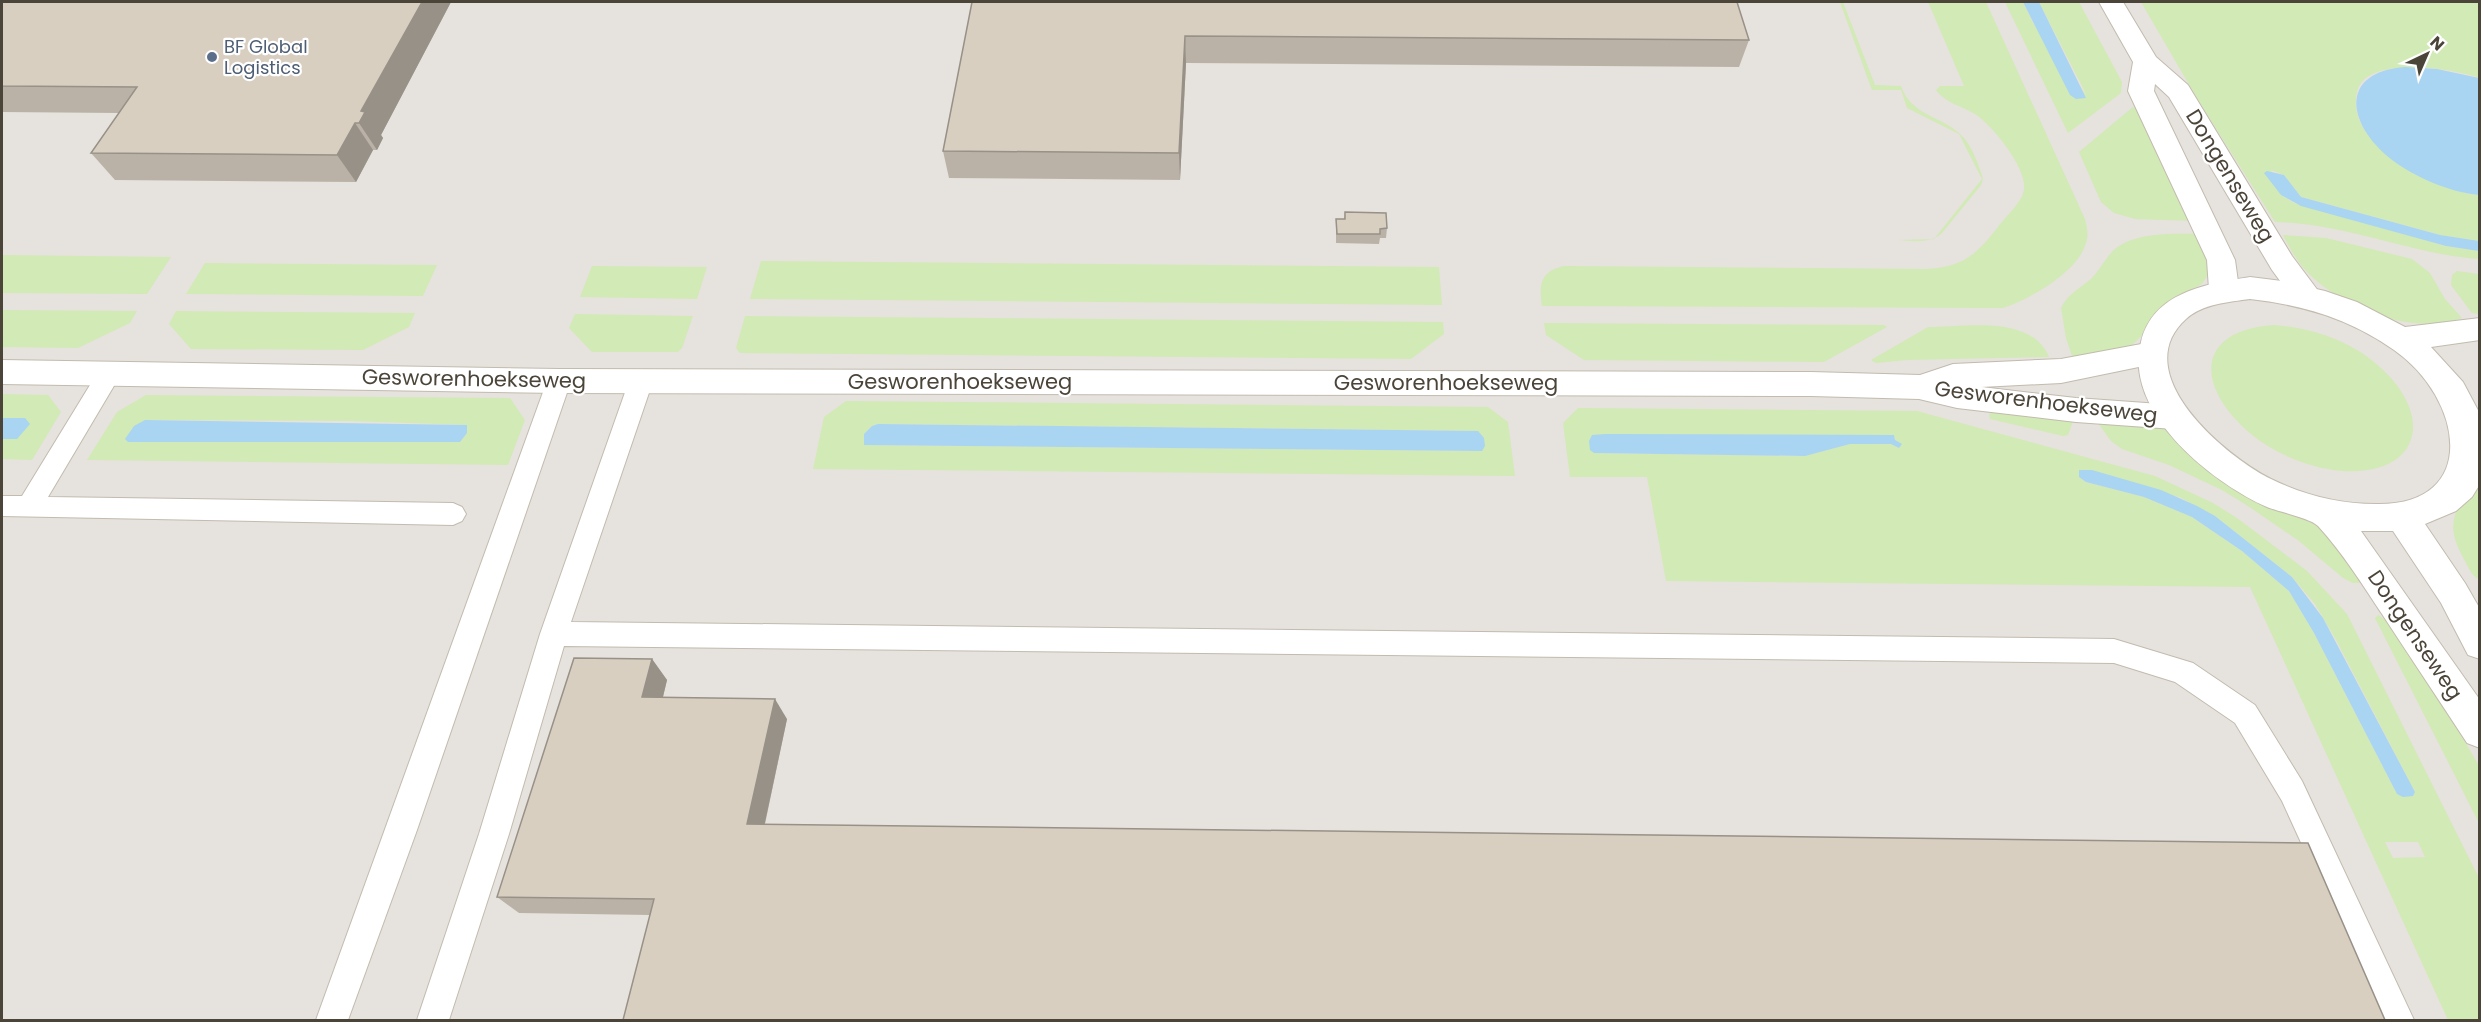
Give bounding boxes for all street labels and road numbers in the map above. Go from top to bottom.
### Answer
street label: Dongenseweg [2179,104,2282,248]
street label: Gesworenhoekseweg [362,362,586,395]
street label: Gesworenhoekseweg [848,367,1072,396]
street label: Gesworenhoekseweg [1334,368,1558,397]
street label: Gesworenhoekseweg [1933,373,2159,430]
street label: Dongenseweg [2361,564,2470,705]

